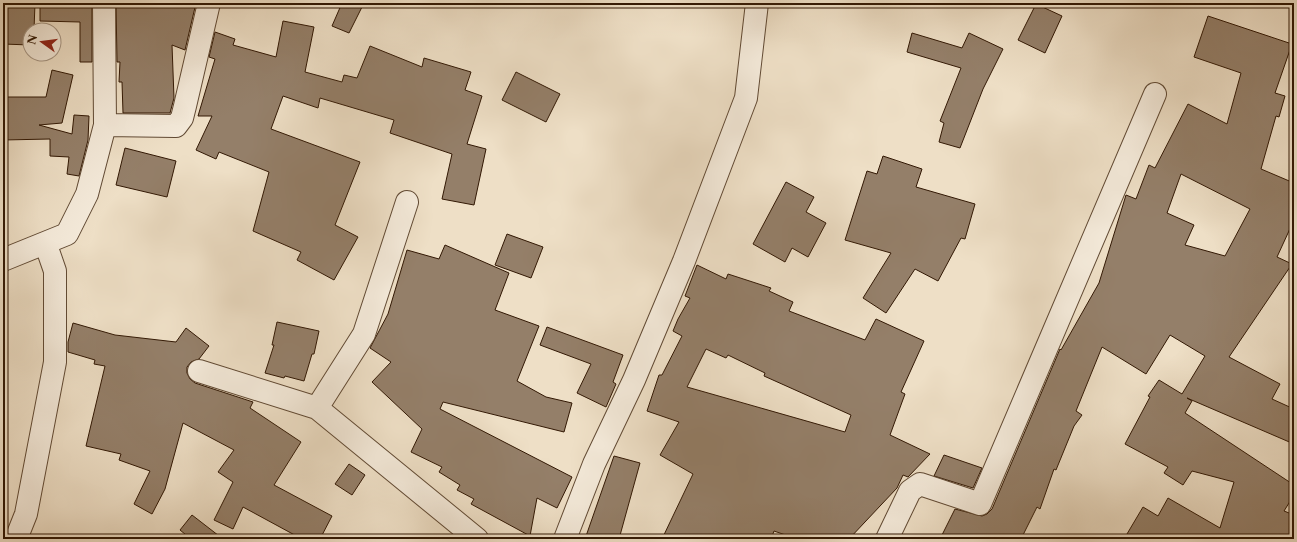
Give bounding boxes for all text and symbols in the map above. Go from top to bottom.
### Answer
north arrow [22,22,62,62]
text: N [24,33,40,46]

